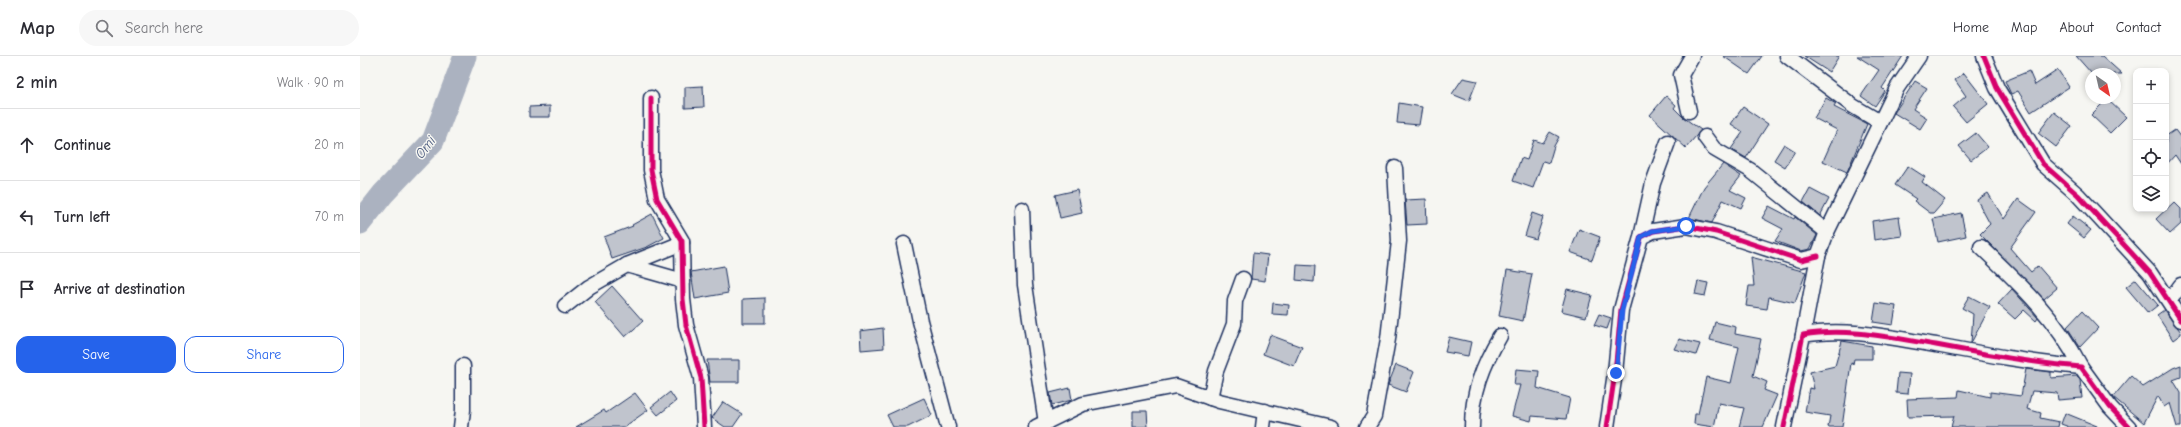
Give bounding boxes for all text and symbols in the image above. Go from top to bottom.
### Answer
search box [79,10,359,46]
text: Map [20,17,55,39]
icon: search [93,17,115,39]
text: Search here [125,19,203,37]
text: Home [1953,19,1989,36]
text: Map [2011,19,2037,36]
text: About [2059,19,2094,36]
text: Contact [2116,19,2161,36]
north arrow [2085,68,2121,104]
map controls [2133,68,2169,212]
button: + [2133,68,2169,104]
text: 2 min [16,73,57,92]
text: Walk · 90 m [277,75,344,90]
button: − [2133,104,2169,140]
water label: Omi [411,132,440,162]
icon: ahead [16,134,38,156]
text: Continue [54,136,111,154]
text: 20 m [314,137,344,152]
button: locate [2133,140,2169,176]
button: layers [2133,176,2169,212]
icon: left [16,206,38,228]
text: Turn left [54,208,110,226]
text: 70 m [315,209,344,224]
route start [1677,217,1695,235]
icon: arrive [16,278,38,300]
text: Arrive at destination [54,280,185,298]
button: Save [16,336,176,373]
button: Share [184,336,344,373]
route end [1607,364,1625,382]

